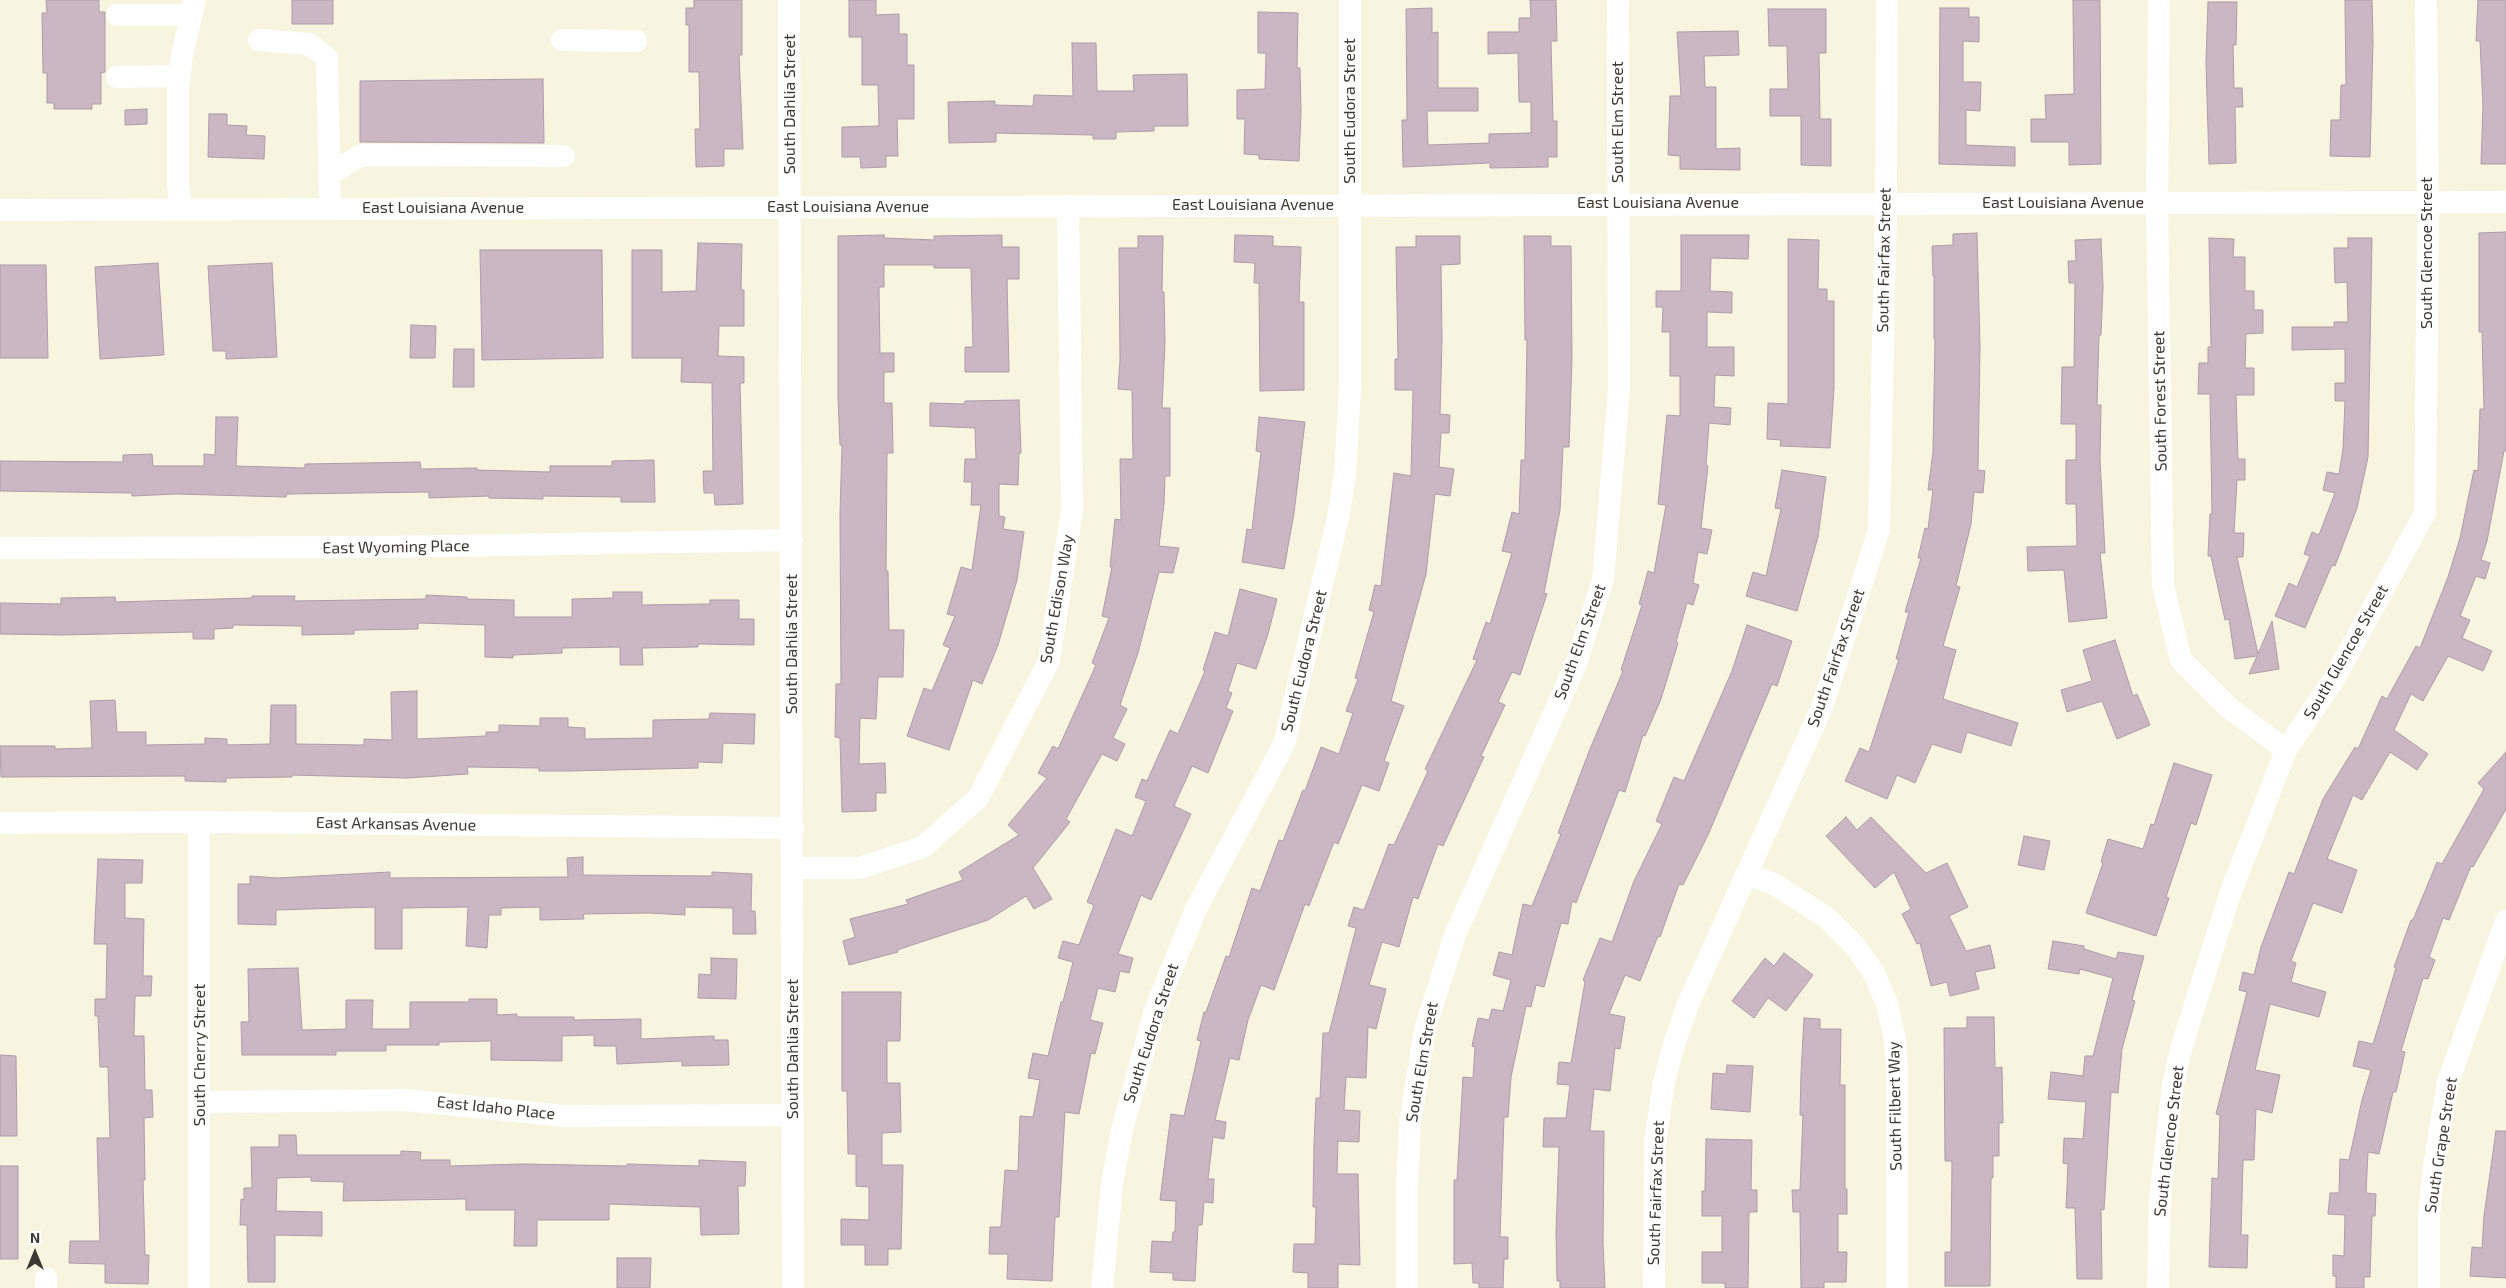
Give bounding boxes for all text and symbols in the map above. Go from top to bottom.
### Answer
street label: South Dahlia Street [780,34,800,174]
street label: South Eudora Street [1340,38,1360,184]
street label: South Elm Street [1608,61,1628,183]
street label: South Glencoe Street [2417,177,2437,329]
street label: South Fairfax Street [1873,187,1895,333]
street label: East Louisiana Avenue [1577,193,1739,213]
street label: East Louisiana Avenue [1982,193,2144,213]
street label: East Louisiana Avenue [1172,195,1334,215]
street label: East Louisiana Avenue [767,197,929,217]
street label: East Louisiana Avenue [362,198,524,218]
street label: South Forest Street [2149,331,2171,471]
street label: South Edison Way [1036,533,1078,665]
street label: East Wyoming Place [322,536,470,558]
street label: South Dahlia Street [782,574,802,714]
street label: South Elm Street [1550,581,1610,703]
street label: South Glencoe Street [2300,581,2392,723]
street label: South Fairfax Street [1803,586,1869,730]
street label: South Eudora Street [1277,588,1331,734]
street label: East Arkansas Avenue [316,813,476,835]
street label: South Eudora Street [1119,961,1183,1105]
street label: South Dahlia Street [783,979,803,1119]
street label: South Cherry Street [190,984,210,1126]
street label: South Elm Street [1402,1000,1442,1124]
street label: South Filbert Way [1884,1041,1906,1171]
street label: South Glencoe Street [2150,1064,2188,1218]
street label: South Grape Street [2421,1076,2461,1214]
street label: East Idaho Place [436,1092,556,1124]
street label: South Fairfax Street [1644,1120,1668,1266]
north arrow [10,1228,60,1278]
text: N [30,1229,40,1246]

